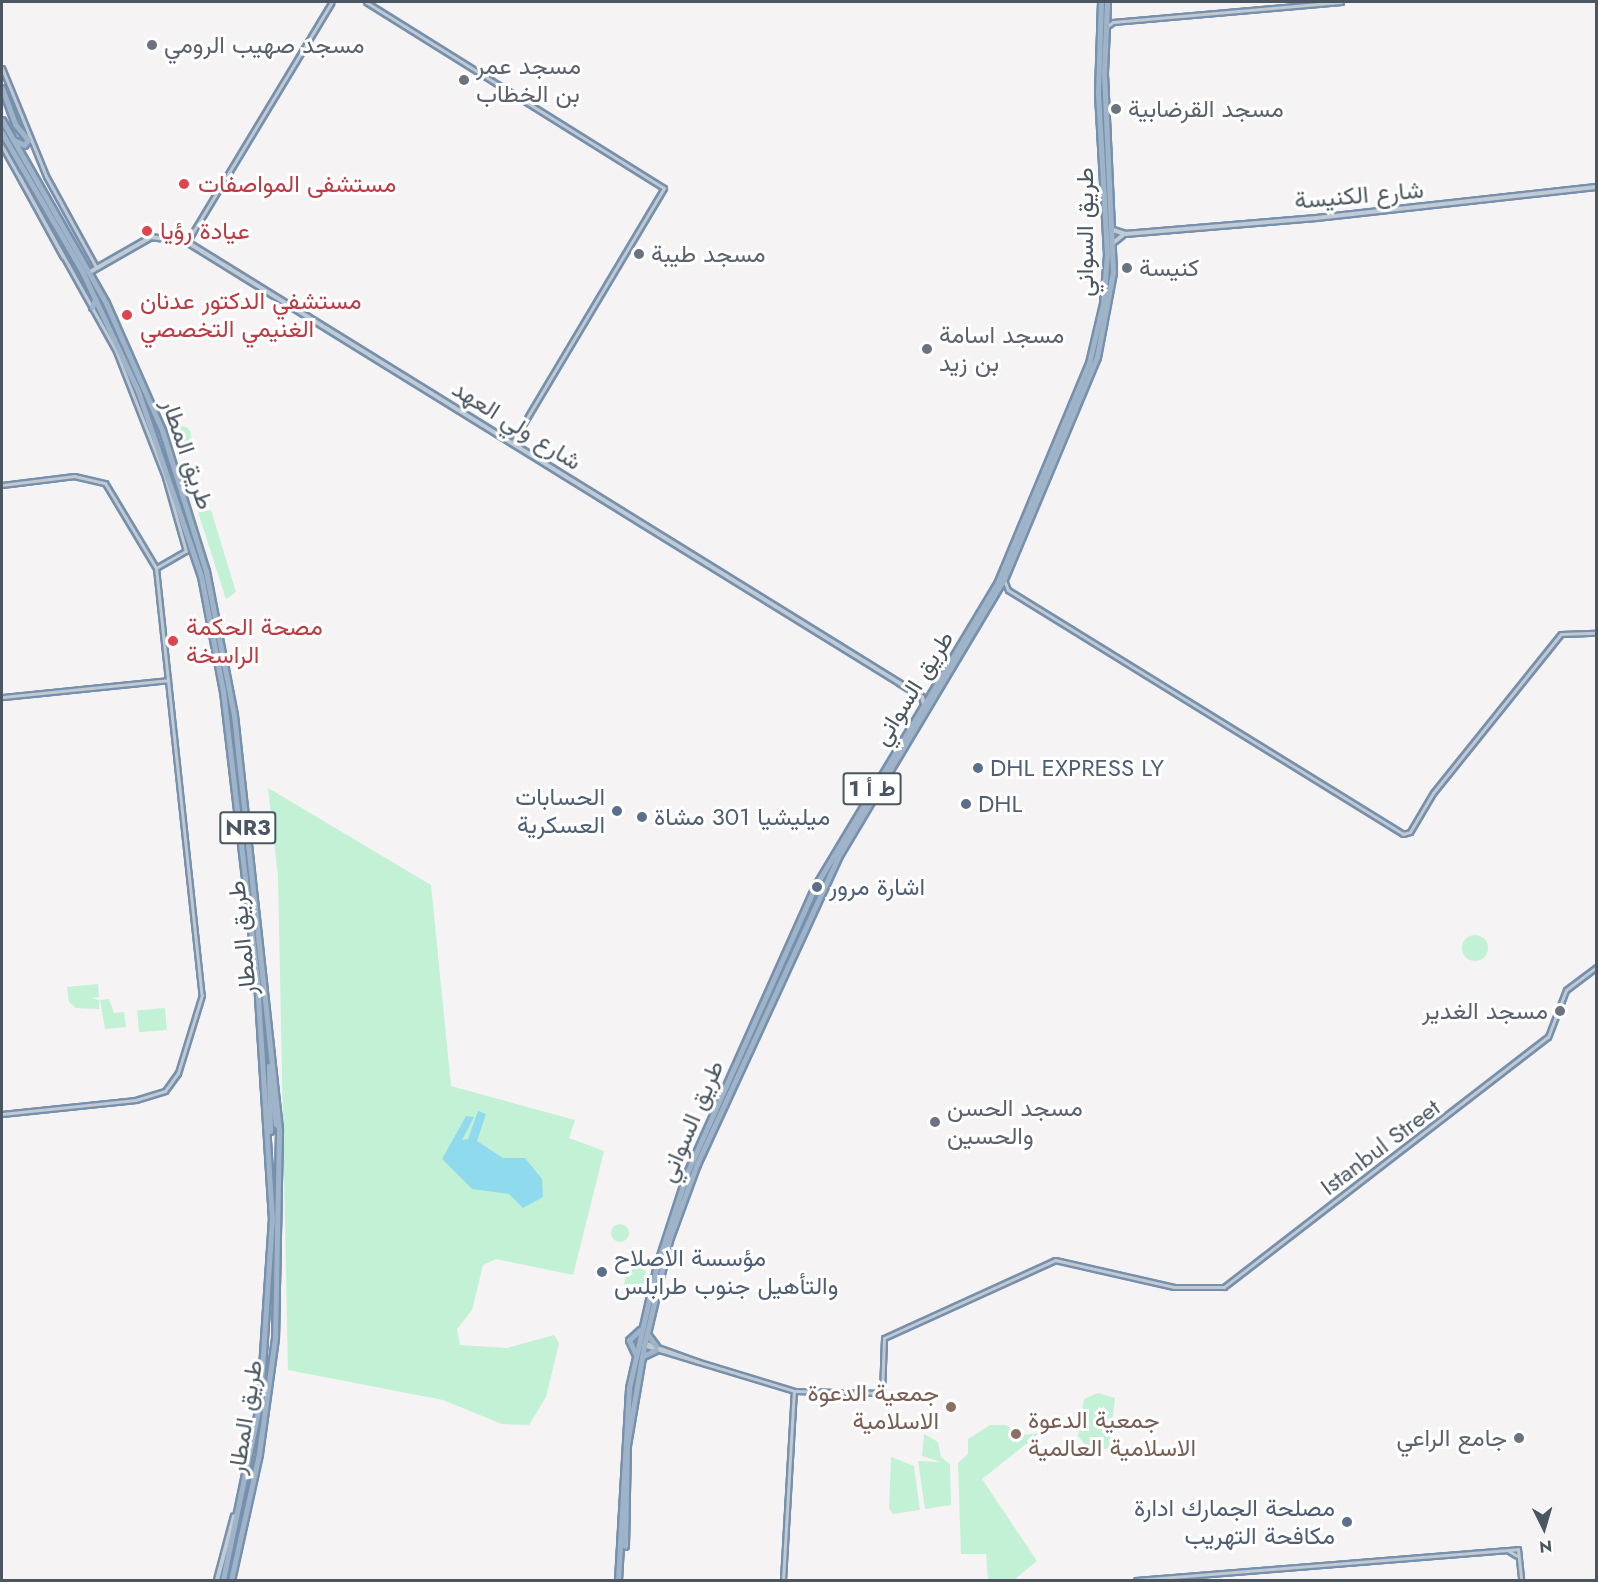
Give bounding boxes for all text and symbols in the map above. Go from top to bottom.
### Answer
place label: مسجد صهيب الرومي [164,31,365,59]
marker: مسجد صهيب الرومي [145,38,159,52]
place label: مسجد عمر بن الخطاب [476,52,581,108]
marker: مسجد عمر بن الخطاب [457,73,471,87]
place label: مسجد القرضابية [1128,95,1284,123]
marker: مسجد القرضابية [1109,102,1123,116]
street label: طريق السواني [1071,167,1099,297]
place label: مستشفى المواصفات [198,170,396,198]
marker: مستشفى المواصفات [175,175,193,193]
street label: شارع الكنيسة [1293,175,1425,215]
place label: عيادة رؤيا [160,217,250,245]
marker: عيادة رؤيا [138,222,156,240]
place label: مسجد طيبة [651,240,765,268]
marker: مسجد طيبة [632,247,646,261]
place label: كنيسة [1139,254,1199,282]
marker: كنيسة [1120,261,1134,275]
place label: مستشفي الدكتور عدنان الغنيمي التخصصي [140,287,362,343]
marker: مستشفي الدكتور عدنان الغنيمي التخصصي [118,306,136,324]
place label: مسجد اسامة بن زيد [939,321,1064,377]
marker: مسجد اسامة بن زيد [920,342,934,356]
street label: شارع ولي العهد [447,374,587,476]
street label: طريق المطار [156,395,220,513]
place label: مصحة الحكمة الراسخة [186,613,323,669]
street label: طريق السواني [866,625,960,751]
marker: مصحة الحكمة الراسخة [164,632,182,650]
place label: DHL EXPRESS LY [990,754,1164,782]
marker: DHL EXPRESS LY [971,761,985,775]
road number: ط أ 1 [842,770,902,808]
place label: الحسابات العسكرية [515,783,605,839]
place label: DHL [978,790,1022,818]
marker: DHL [959,797,973,811]
place label: ميليشيا 301 مشاة [654,803,830,831]
marker: الحسابات العسكرية [610,804,624,818]
road number: NR3 [218,809,278,847]
marker: ميليشيا 301 مشاة [635,810,649,824]
place label: اشارة مرور [829,873,925,901]
street label: طريق المطار [222,879,262,997]
marker: اشارة مرور [810,880,824,894]
place label: مسجد الغدير [1422,997,1548,1025]
marker: مسجد الغدير [1553,1004,1567,1018]
street label: طريق السواني [652,1056,730,1186]
street label: Istanbul Street [1315,1093,1445,1201]
place label: مسجد الحسن والحسين [947,1094,1083,1150]
marker: مسجد الحسن والحسين [928,1115,942,1129]
place label: مؤسسة الاصلاح والتأهيل جنوب طرابلس [614,1244,838,1300]
marker: مؤسسة الاصلاح والتأهيل جنوب طرابلس [595,1265,609,1279]
street label: طريق المطار [222,1358,268,1476]
place label: جمعية الدعوة الاسلامية [807,1379,939,1435]
marker: جمعية الدعوة الاسلامية [944,1400,958,1414]
place label: جمعية الدعوة الاسلامية العالمية [1028,1406,1196,1462]
place label: جامع الراعي [1396,1424,1507,1452]
marker: جمعية الدعوة الاسلامية العالمية [1009,1427,1023,1441]
marker: جامع الراعي [1512,1431,1526,1445]
place label: مصلحة الجمارك ادارة مكافحة التهريب [1134,1494,1335,1550]
north arrow [1514,1498,1574,1558]
marker: مصلحة الجمارك ادارة مكافحة التهريب [1340,1515,1354,1529]
text: N [1538,1534,1553,1558]

